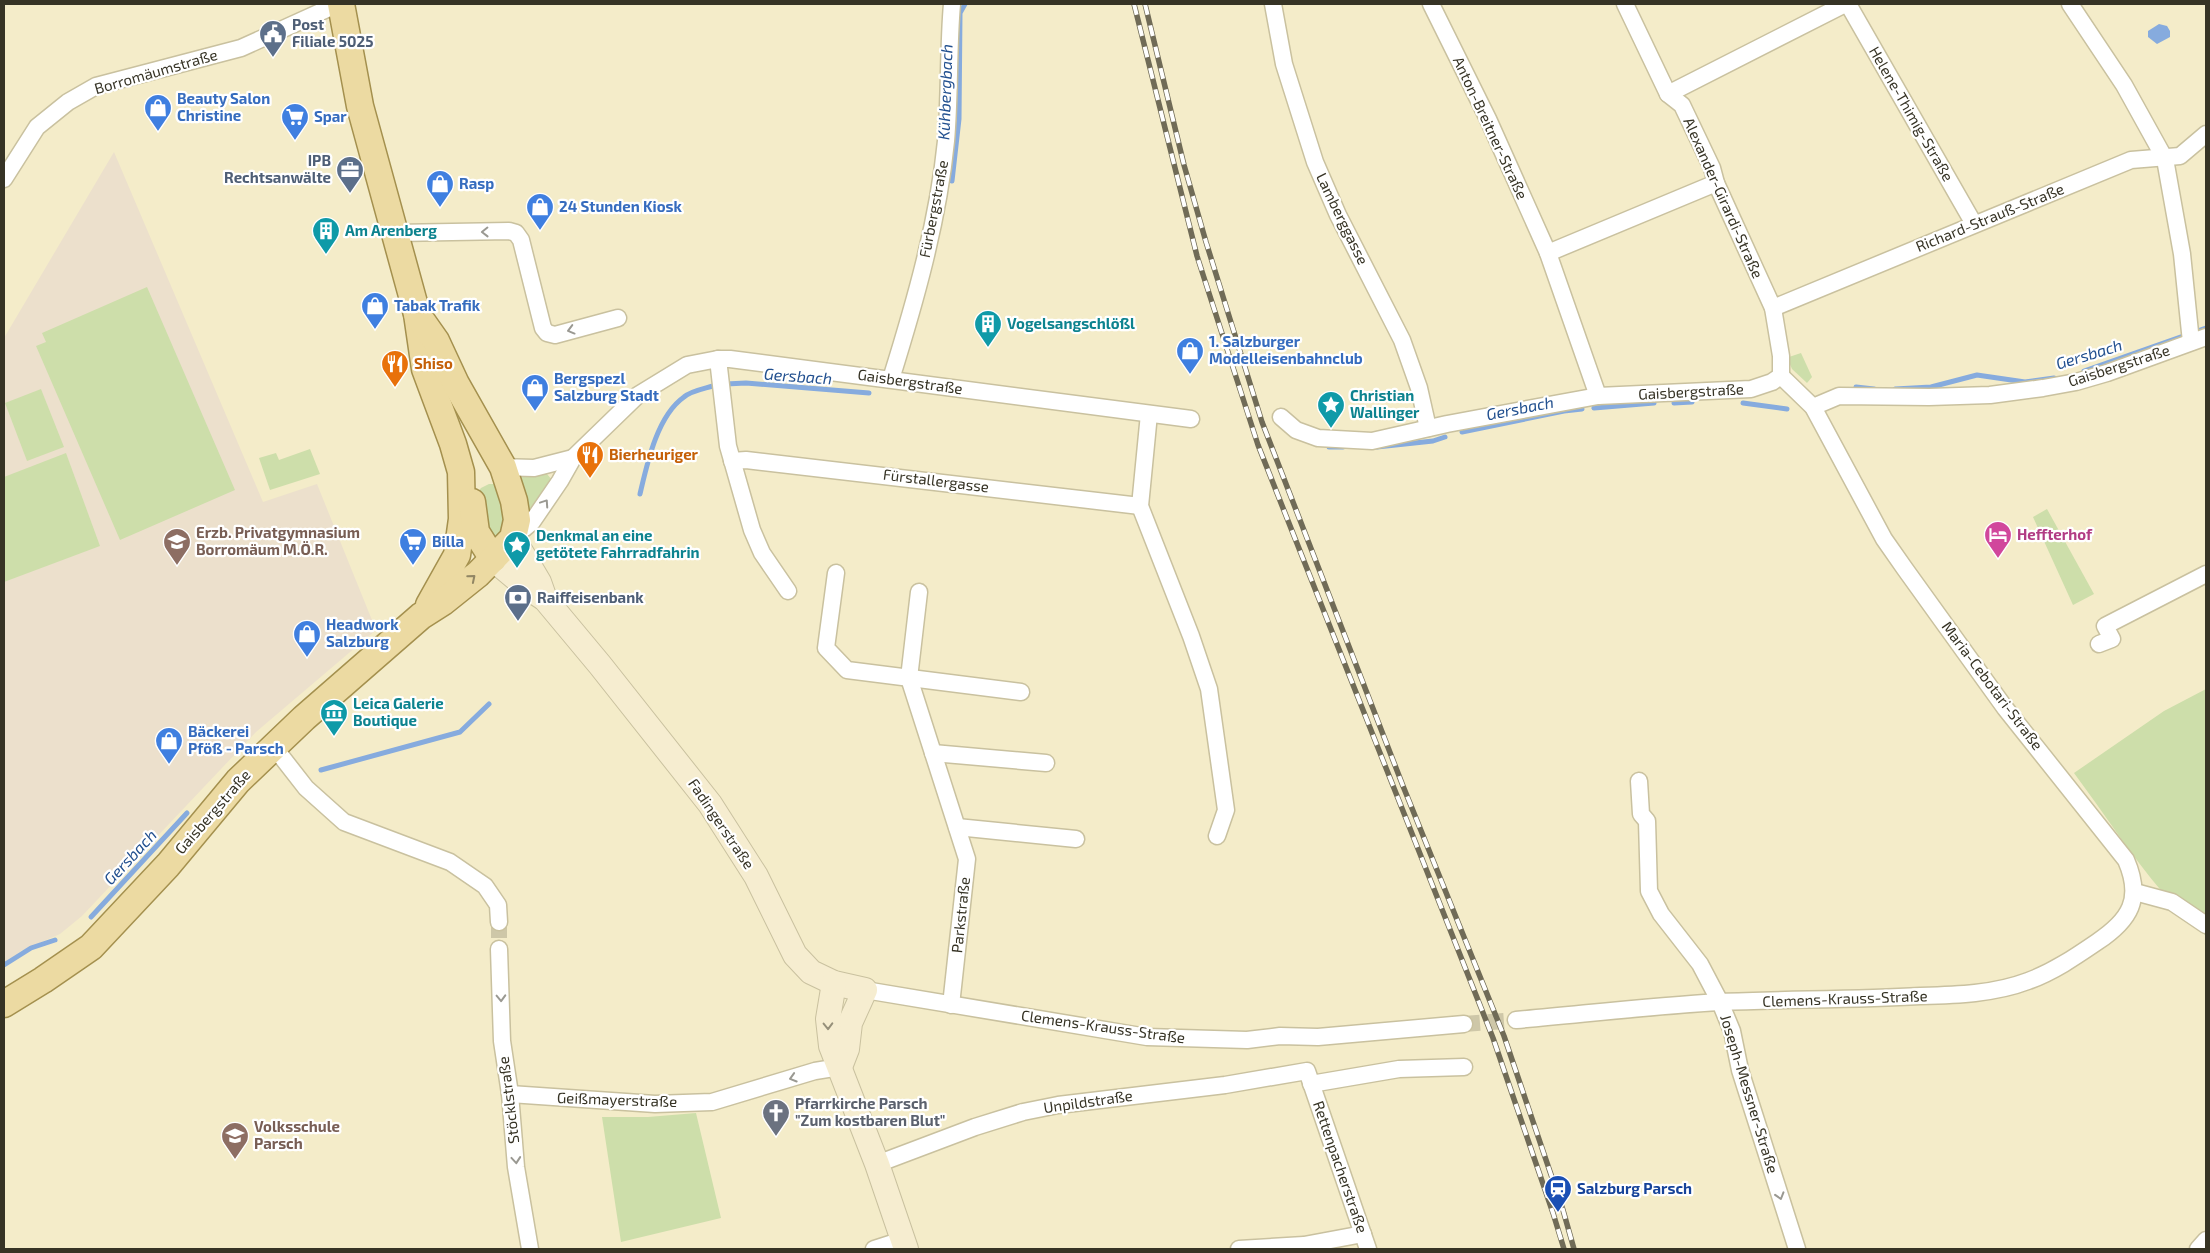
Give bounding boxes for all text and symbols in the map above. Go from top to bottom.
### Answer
place label: Post Filiale 5025 [292,15,373,50]
public building icon: Post Filiale 5025 [258,19,288,58]
street label: Helene-Thimig-Straße [1866,43,1958,184]
water label: Kühbergbach [933,44,956,140]
street label: Borromäumstraße [92,45,219,97]
street label: Anton-Breitner-Straße [1450,53,1532,202]
place label: Beauty Salon Christine [177,89,270,124]
shop icon: Beauty Salon Christine [143,93,173,132]
supermarket icon: Spar [280,102,310,141]
place label: Spar [314,107,347,125]
street label: Alexander-Girardi-Straße [1680,114,1768,281]
place label: IPB Rechtsanwälte [224,151,331,186]
office icon: IPB Rechtsanwälte [335,155,365,194]
street label: Fürbergstraße [915,158,951,259]
shop icon: Rasp [425,169,455,208]
street label: Lamberggasse [1313,170,1373,267]
place label: Rasp [459,174,494,192]
street label: Richard-Strauß-Straße [1913,179,2066,255]
shop icon: 24 Stunden Kiosk [525,192,555,231]
place label: 24 Stunden Kiosk [559,197,682,215]
building icon: Am Arenberg [311,216,341,255]
place label: Am Arenberg [345,221,437,239]
one-way arrow [481,226,489,237]
shop icon: Tabak Trafik [360,291,390,330]
place label: Tabak Trafik [394,296,481,314]
building icon: Vogelsangschlößl [973,309,1003,348]
place label: Vogelsangschlößl [1007,314,1135,332]
one-way arrow [568,325,576,335]
place label: 1. Salzburger Modelleisenbahnclub [1209,332,1363,367]
water label: Gersbach [2053,334,2124,373]
shop icon: 1. Salzburger Modelleisenbahnclub [1175,336,1205,375]
street label: Gaisbergstraße [2066,340,2172,390]
restaurant icon: Shiso [380,349,410,388]
place label: Shiso [414,354,453,372]
water label: Gersbach [763,364,833,387]
street label: Gaisbergstraße [857,365,964,397]
place label: Bergspezl Salzburg Stadt [554,369,659,404]
shop icon: Bergspezl Salzburg Stadt [520,373,550,412]
street label: Gaisbergstraße [1638,379,1744,403]
place label: Christian Wallinger [1350,386,1420,421]
place icon: Christian Wallinger [1316,390,1346,429]
water label: Gersbach [1485,392,1555,423]
restaurant icon: Bierheuriger [575,440,605,479]
place label: Bierheuriger [609,445,699,463]
street label: Fürstallergasse [882,465,990,495]
one-way arrow [539,499,549,508]
hotel icon: Heffterhof [1983,520,2013,559]
place label: Erzb. Privatgymnasium Borromäum M.Ö.R. [196,523,360,558]
place label: Heffterhof [2017,525,2093,543]
place label: Denkmal an eine getötete Fahrradfahrin [536,526,700,561]
school or university icon: Erzb. Privatgymnasium Borromäum M.Ö.R. [162,527,192,566]
supermarket icon: Billa [398,527,428,566]
place icon: Denkmal an eine getötete Fahrradfahrin [502,530,532,569]
place label: Billa [432,532,464,550]
one-way arrow [466,576,475,584]
bank icon: Raiffeisenbank [503,583,533,622]
place label: Raiffeisenbank [537,588,644,606]
place label: Headwork Salzburg [326,615,399,650]
street label: Maria-Cebotari-Straße [1939,618,2047,753]
shop icon: Headwork Salzburg [292,619,322,658]
place label: Leica Galerie Boutique [353,694,444,729]
museum icon: Leica Galerie Boutique [319,698,349,737]
place label: Bäckerei Pföß - Parsch [188,722,284,757]
shop icon: Bäckerei Pföß - Parsch [154,726,184,765]
street label: Gaisbergstraße [171,766,254,857]
street label: Fadingerstraße [685,775,759,872]
water label: Gersbach [99,825,160,888]
street label: Parkstraße [947,876,973,954]
street label: Clemens-Krauss-Straße [1762,986,1928,1010]
one-way arrow [495,994,506,1002]
street label: Clemens-Krauss-Straße [1020,1006,1186,1046]
street label: Joseph-Messner-Straße [1717,1012,1783,1175]
one-way arrow [823,1022,834,1030]
street label: Stöcklstraße [494,1055,522,1145]
one-way arrow [789,1072,797,1082]
street label: Unpildstraße [1042,1086,1134,1116]
street label: Geißmayerstraße [557,1088,678,1110]
place label: Pfarrkirche Parsch "Zum kostbaren Blut" [795,1094,945,1129]
church icon: Pfarrkirche Parsch "Zum kostbaren Blut" [761,1098,791,1137]
street label: Rettenpacherstraße [1310,1098,1372,1235]
place label: Volksschule Parsch [254,1117,340,1152]
school or university icon: Volksschule Parsch [220,1121,250,1160]
one-way arrow [510,1156,521,1164]
station icon: Salzburg Parsch [1543,1174,1573,1213]
place label: Salzburg Parsch [1577,1179,1692,1197]
one-way arrow [1775,1191,1785,1199]

